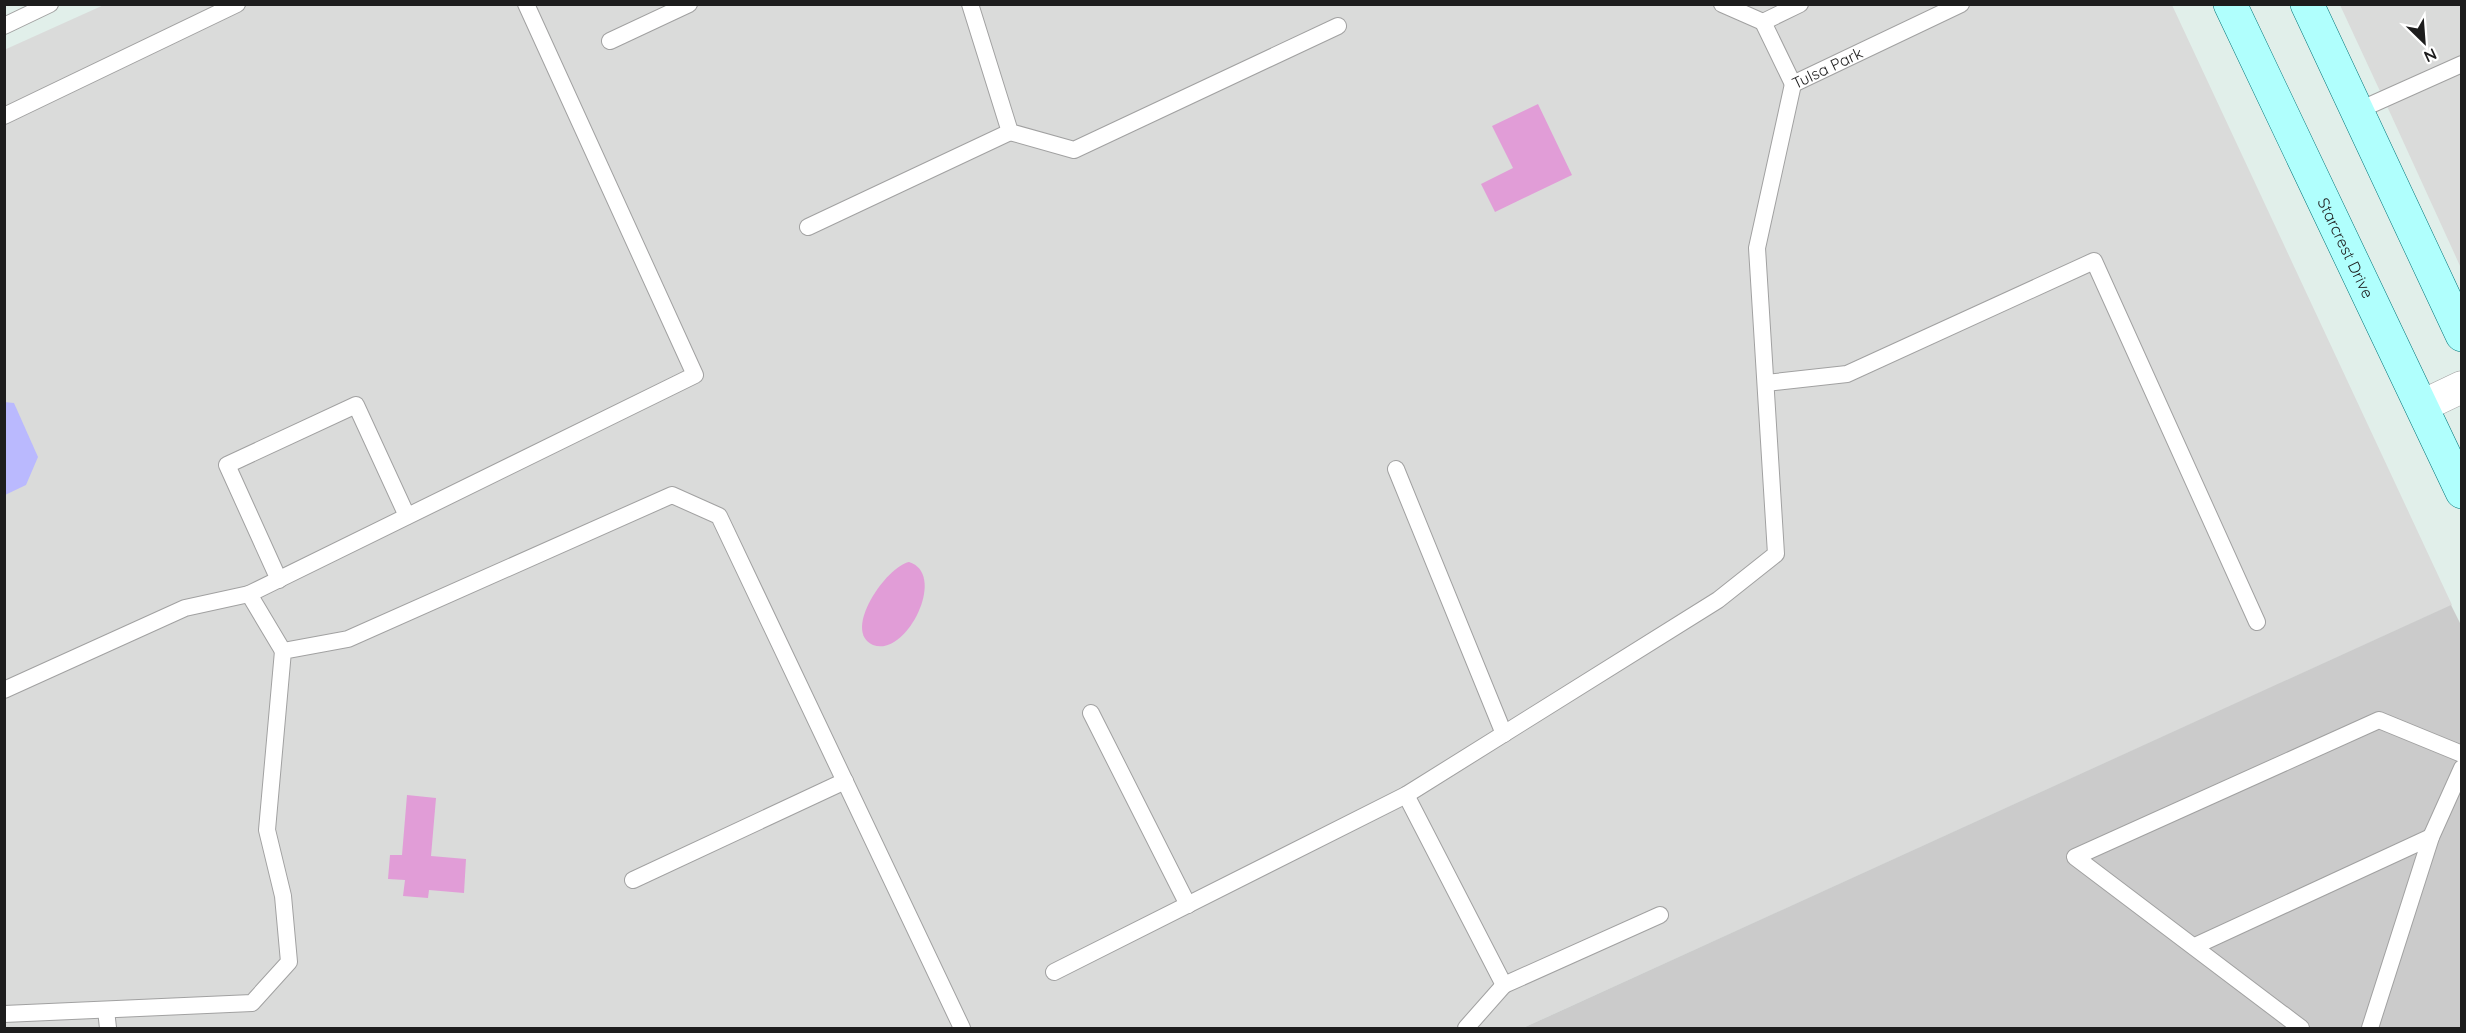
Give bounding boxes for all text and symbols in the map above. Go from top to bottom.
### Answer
north arrow [2394,12,2454,72]
street label: Tulsa Park [1789,42,1866,93]
text: N [2421,44,2440,67]
street label: Starcrest Drive [2313,194,2378,301]

